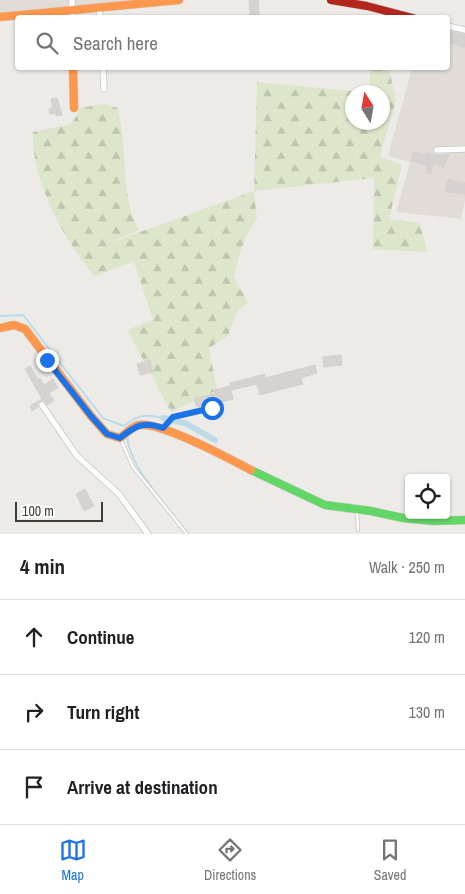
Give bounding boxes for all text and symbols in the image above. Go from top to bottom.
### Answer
search box [15,15,450,70]
icon: search [33,29,61,57]
text: Search here [73,30,158,56]
north arrow [345,85,390,130]
route end [36,349,59,372]
route start [201,397,224,420]
map controls [405,474,450,519]
button: locate [405,474,450,519]
scale bar [15,499,102,522]
text: 100 m [22,502,54,520]
text: 4 min [20,552,65,581]
text: Walk · 250 m [369,556,445,578]
icon: ahead [20,623,48,651]
text: Continue [67,624,135,650]
text: 120 m [409,626,445,648]
icon: right [20,698,48,726]
text: Turn right [67,699,139,725]
text: 130 m [409,701,445,723]
icon: arrive [20,773,48,801]
text: Arrive at destination [67,774,218,800]
tab: Map [59,836,87,884]
tab: Directions [204,836,256,884]
tab: Saved [374,836,406,884]

